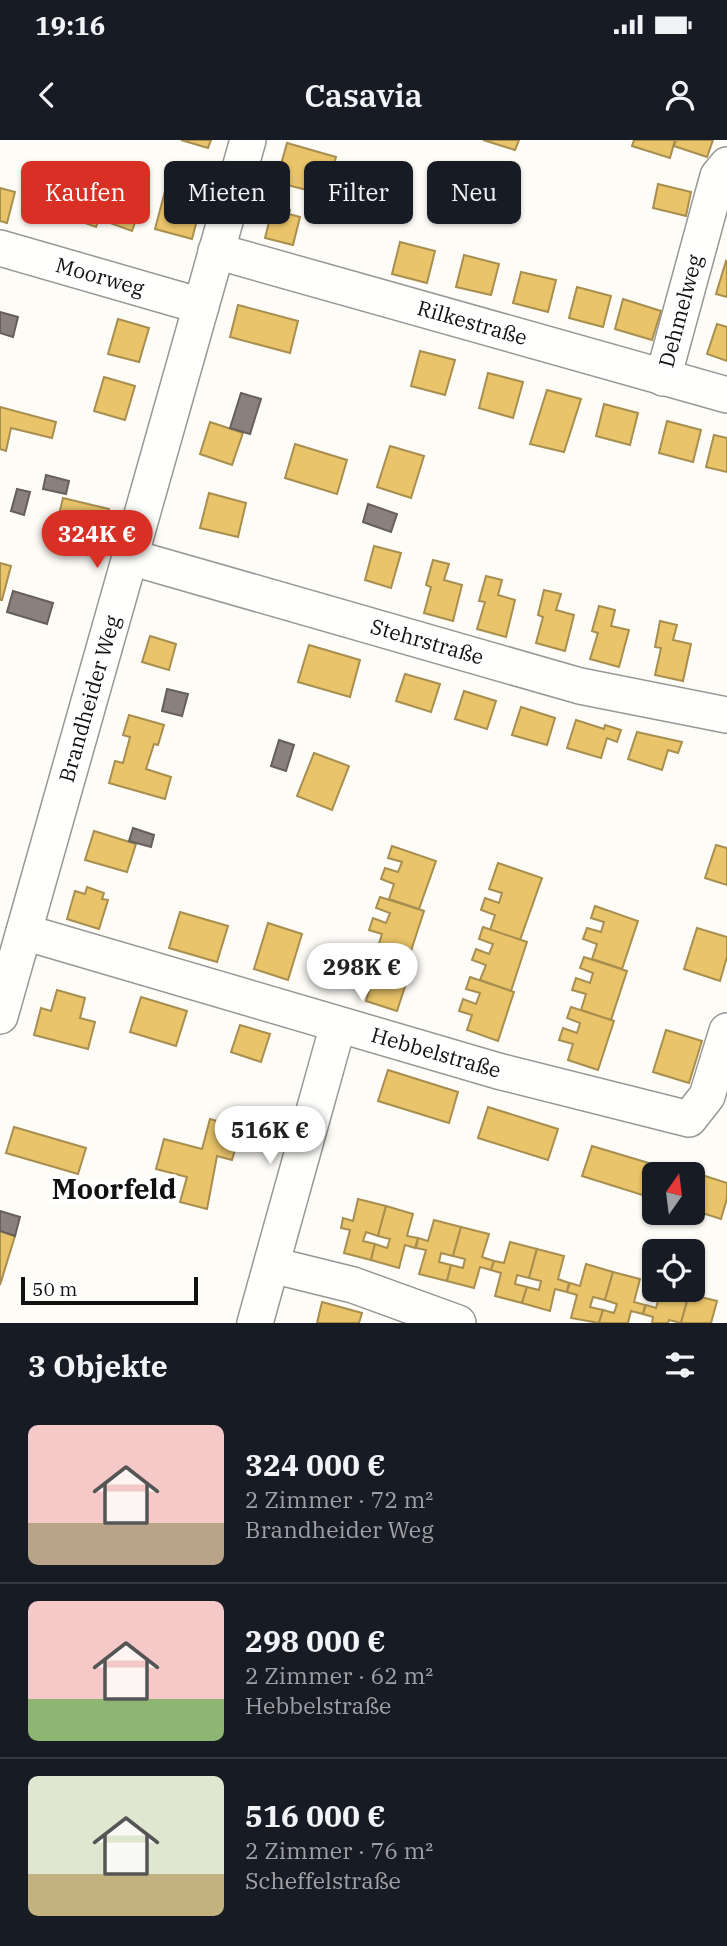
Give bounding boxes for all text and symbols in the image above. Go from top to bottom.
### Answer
text: 19:16 [35,8,105,42]
text: Casavia [304,74,423,116]
icon: back [28,76,66,114]
icon: person [661,76,699,114]
chip: Kaufen [21,161,150,224]
chip: Mieten [164,161,290,224]
chip: Filter [304,161,413,224]
chip: Neu [427,161,521,224]
street label: Moorweg [53,250,148,302]
street label: Dehmelweg [652,251,709,370]
street label: Rilkestraße [414,293,531,351]
pin: 324K € [40,510,154,570]
text: 324K € [58,518,136,548]
street label: Brandheider Weg [52,612,126,785]
street label: Stehrstraße [367,612,487,671]
pin: 298K € [305,944,419,1003]
text: 298K € [323,951,401,981]
street label: Hebbelstraße [368,1020,504,1084]
pin: 516K € [213,1107,327,1166]
text: 516K € [231,1114,309,1144]
north arrow [642,1162,705,1225]
map controls [642,1162,705,1302]
district label: Moorfeld [52,1170,176,1207]
button: locate [642,1239,705,1302]
scale bar [21,1274,198,1306]
text: 50 m [32,1277,77,1301]
text: 3 Objekte [28,1346,168,1385]
icon: filters [661,1346,699,1384]
text: 324 000 € [245,1445,386,1484]
icon: home [84,1453,168,1537]
text: 2 Zimmer · 72 m² [245,1484,433,1514]
text: Brandheider Weg [245,1514,434,1544]
text: 298 000 € [245,1621,386,1660]
icon: home [84,1629,168,1713]
text: 2 Zimmer · 62 m² [245,1660,433,1690]
text: Hebbelstraße [245,1690,391,1720]
text: 516 000 € [245,1796,386,1835]
icon: home [84,1804,168,1888]
text: 2 Zimmer · 76 m² [245,1835,433,1865]
text: Scheffelstraße [245,1865,401,1895]

